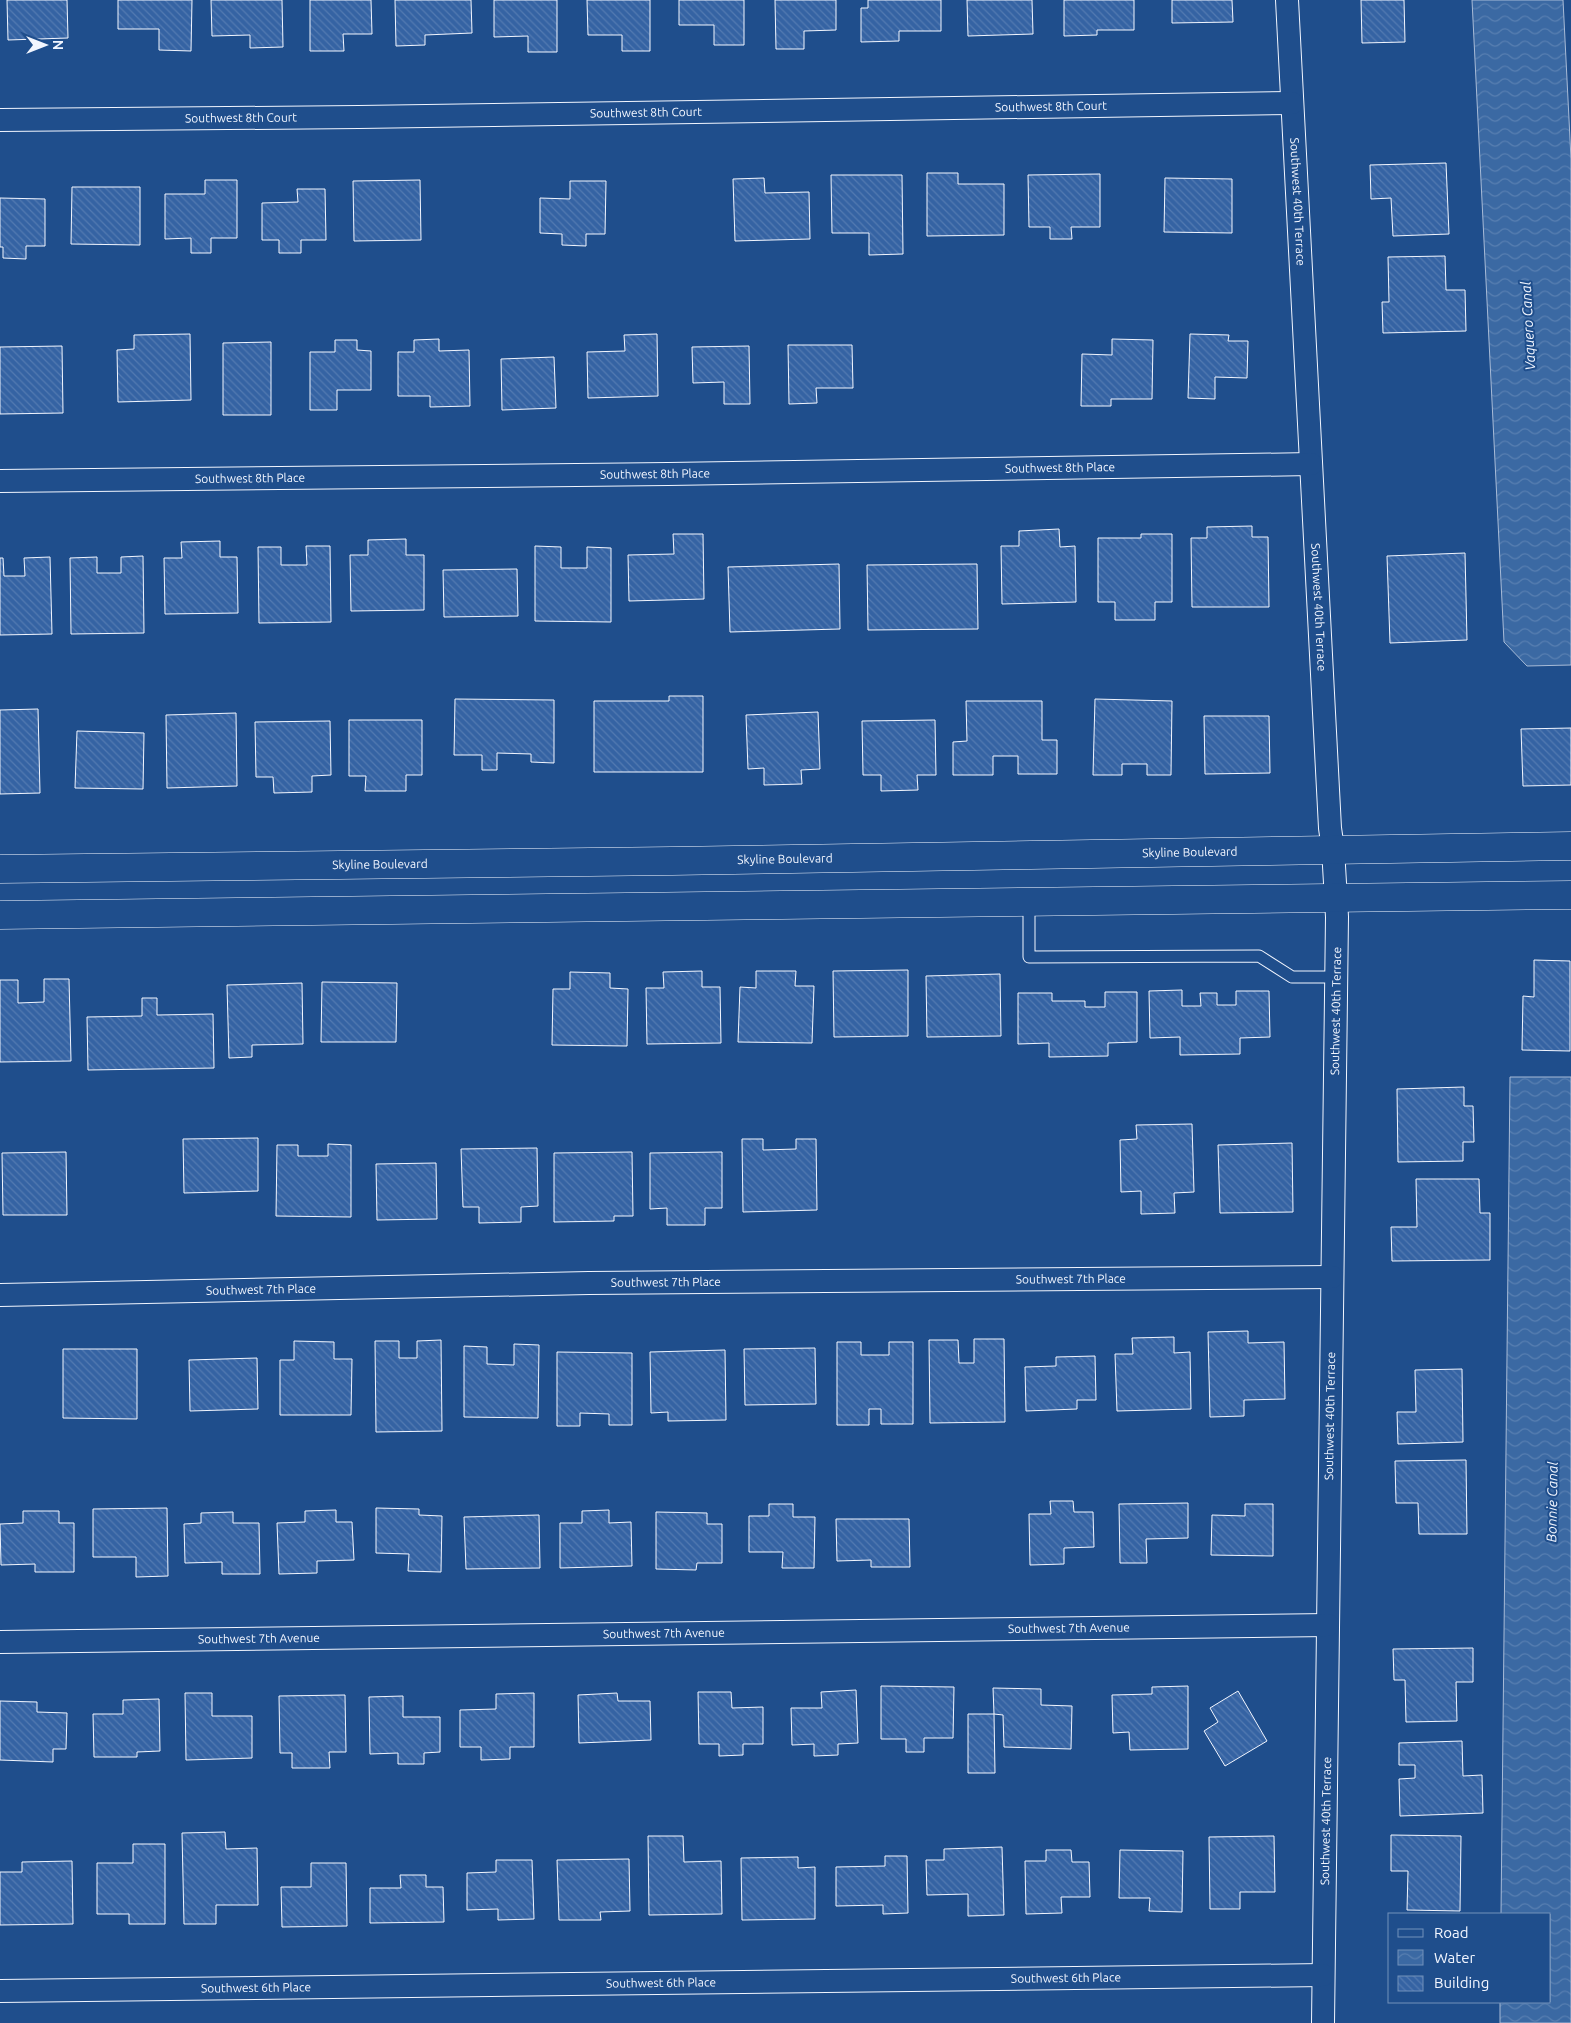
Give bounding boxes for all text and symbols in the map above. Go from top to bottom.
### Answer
north arrow [20,20,70,70]
text: N [50,40,66,50]
street label: Southwest 8th Court [995,99,1107,113]
street label: Southwest 8th Court [590,105,702,120]
street label: Southwest 8th Court [185,111,297,124]
street label: Southwest 40th Terrace [1288,137,1308,266]
water label: Vaquero Canal [1518,281,1538,371]
street label: Southwest 8th Place [1005,460,1115,475]
street label: Southwest 8th Place [600,466,710,481]
street label: Southwest 8th Place [195,471,305,485]
street label: Southwest 40th Terrace [1309,543,1329,672]
street label: Skyline Boulevard [1142,845,1238,859]
street label: Skyline Boulevard [737,851,833,866]
street label: Skyline Boulevard [332,857,428,871]
street label: Southwest 40th Terrace [1328,947,1343,1075]
street label: Southwest 7th Place [1016,1272,1126,1286]
street label: Southwest 7th Place [611,1275,721,1289]
street label: Southwest 7th Place [206,1282,316,1297]
street label: Southwest 40th Terrace [1322,1352,1337,1480]
water label: Bonnie Canal [1543,1461,1561,1543]
street label: Southwest 7th Avenue [1008,1621,1130,1635]
street label: Southwest 7th Avenue [603,1626,725,1640]
street label: Southwest 7th Avenue [198,1631,320,1645]
street label: Southwest 40th Terrace [1318,1757,1333,1885]
legend [1388,1913,1551,2003]
text: Road [1434,1924,1469,1941]
text: Water [1434,1949,1475,1966]
street label: Southwest 6th Place [1011,1970,1121,1985]
text: Building [1434,1974,1489,1991]
street label: Southwest 6th Place [606,1975,716,1990]
street label: Southwest 6th Place [201,1980,311,1995]

